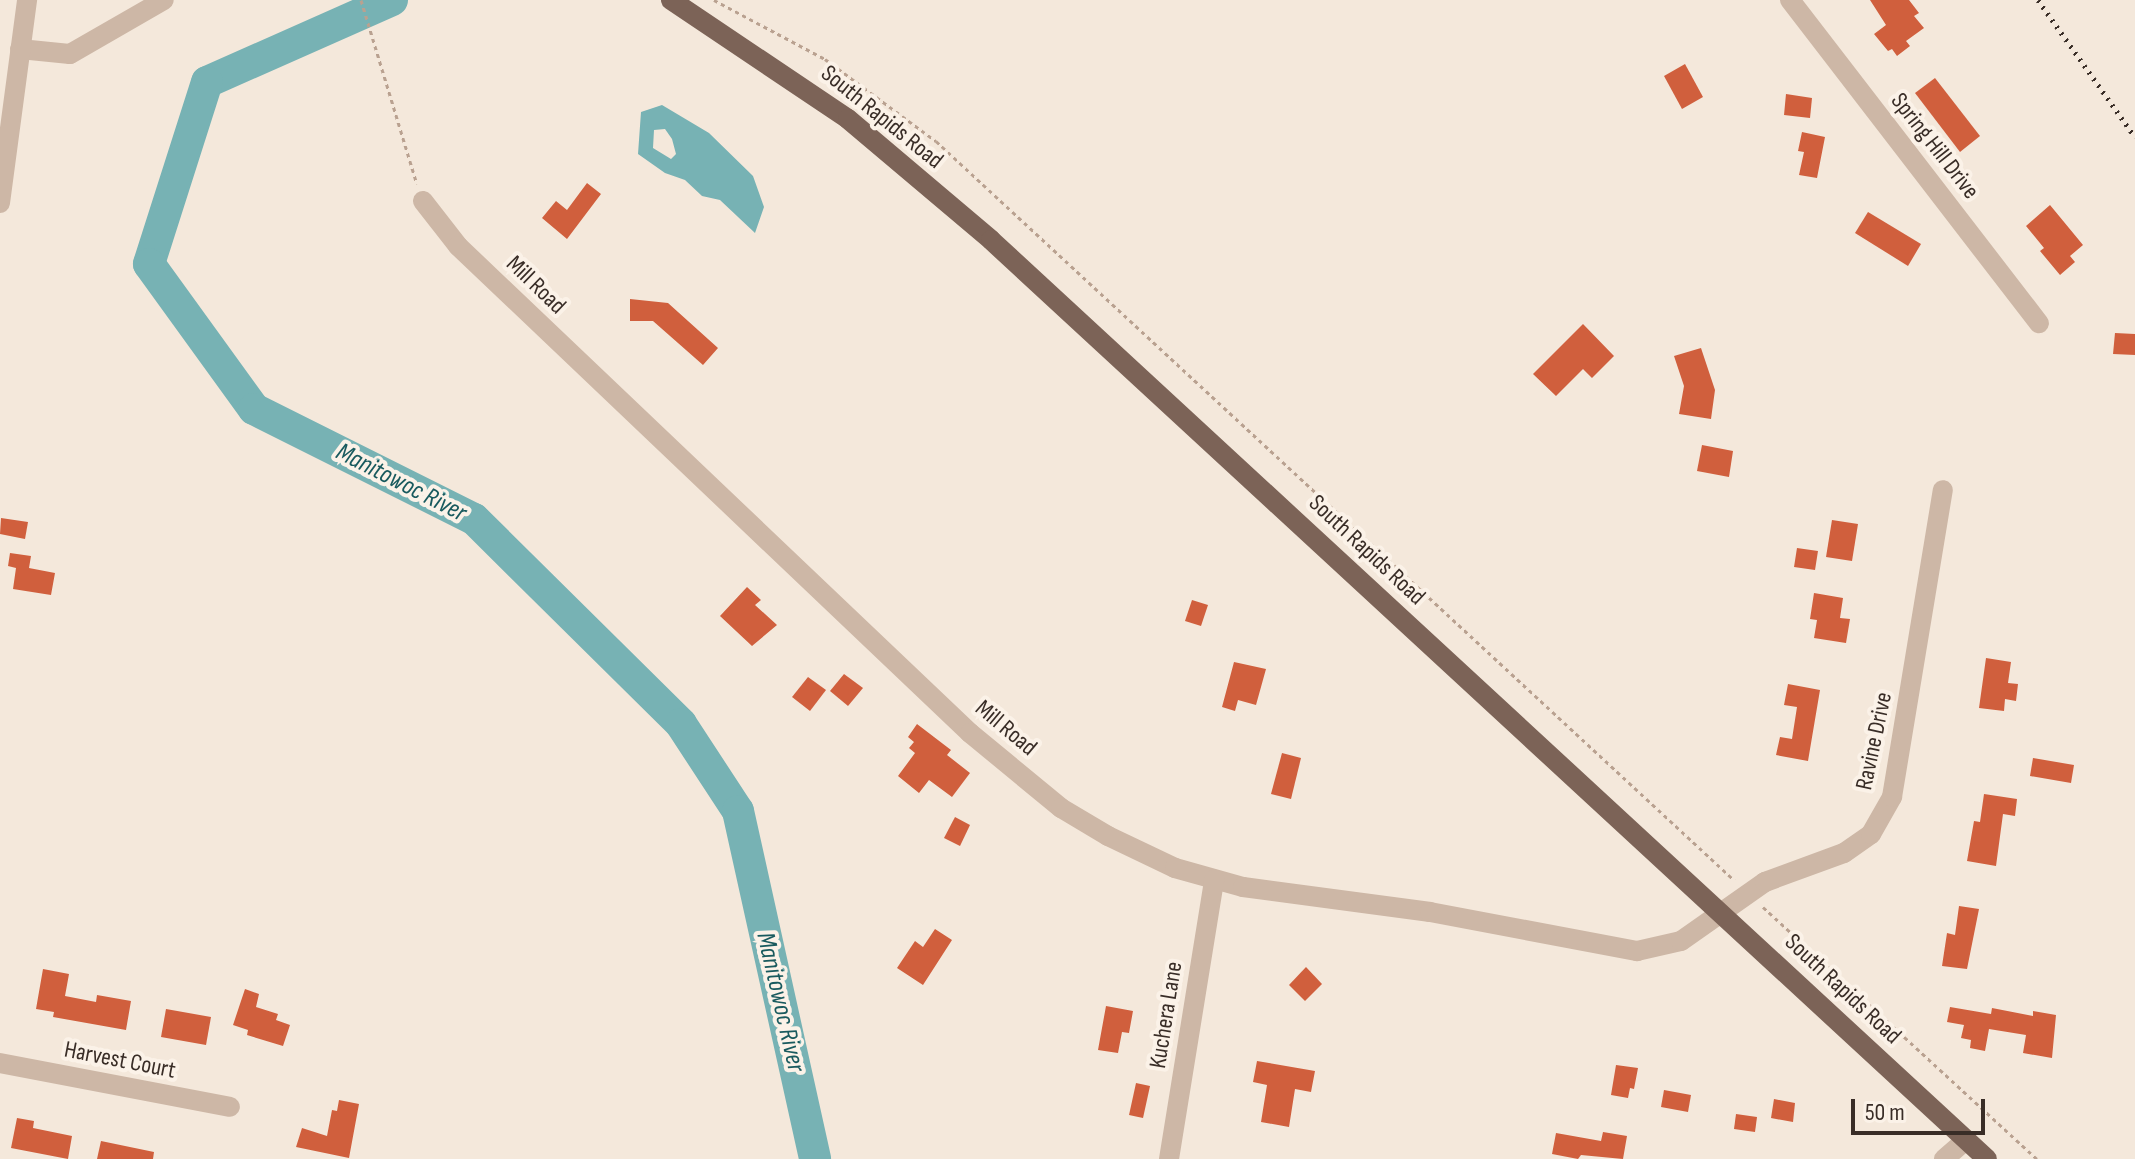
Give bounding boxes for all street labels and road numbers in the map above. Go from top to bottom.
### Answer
street label: South Rapids Road [815,59,949,175]
street label: Spring Hill Drive [1885,87,1985,205]
street label: Mill Road [500,250,572,320]
street label: South Rapids Road [1303,489,1431,611]
street label: Ravine Drive [1850,689,1898,793]
street label: Mill Road [969,694,1043,762]
street label: South Rapids Road [1779,928,1907,1050]
street label: Kuchera Lane [1143,960,1189,1070]
street label: Harvest Court [62,1035,178,1085]

